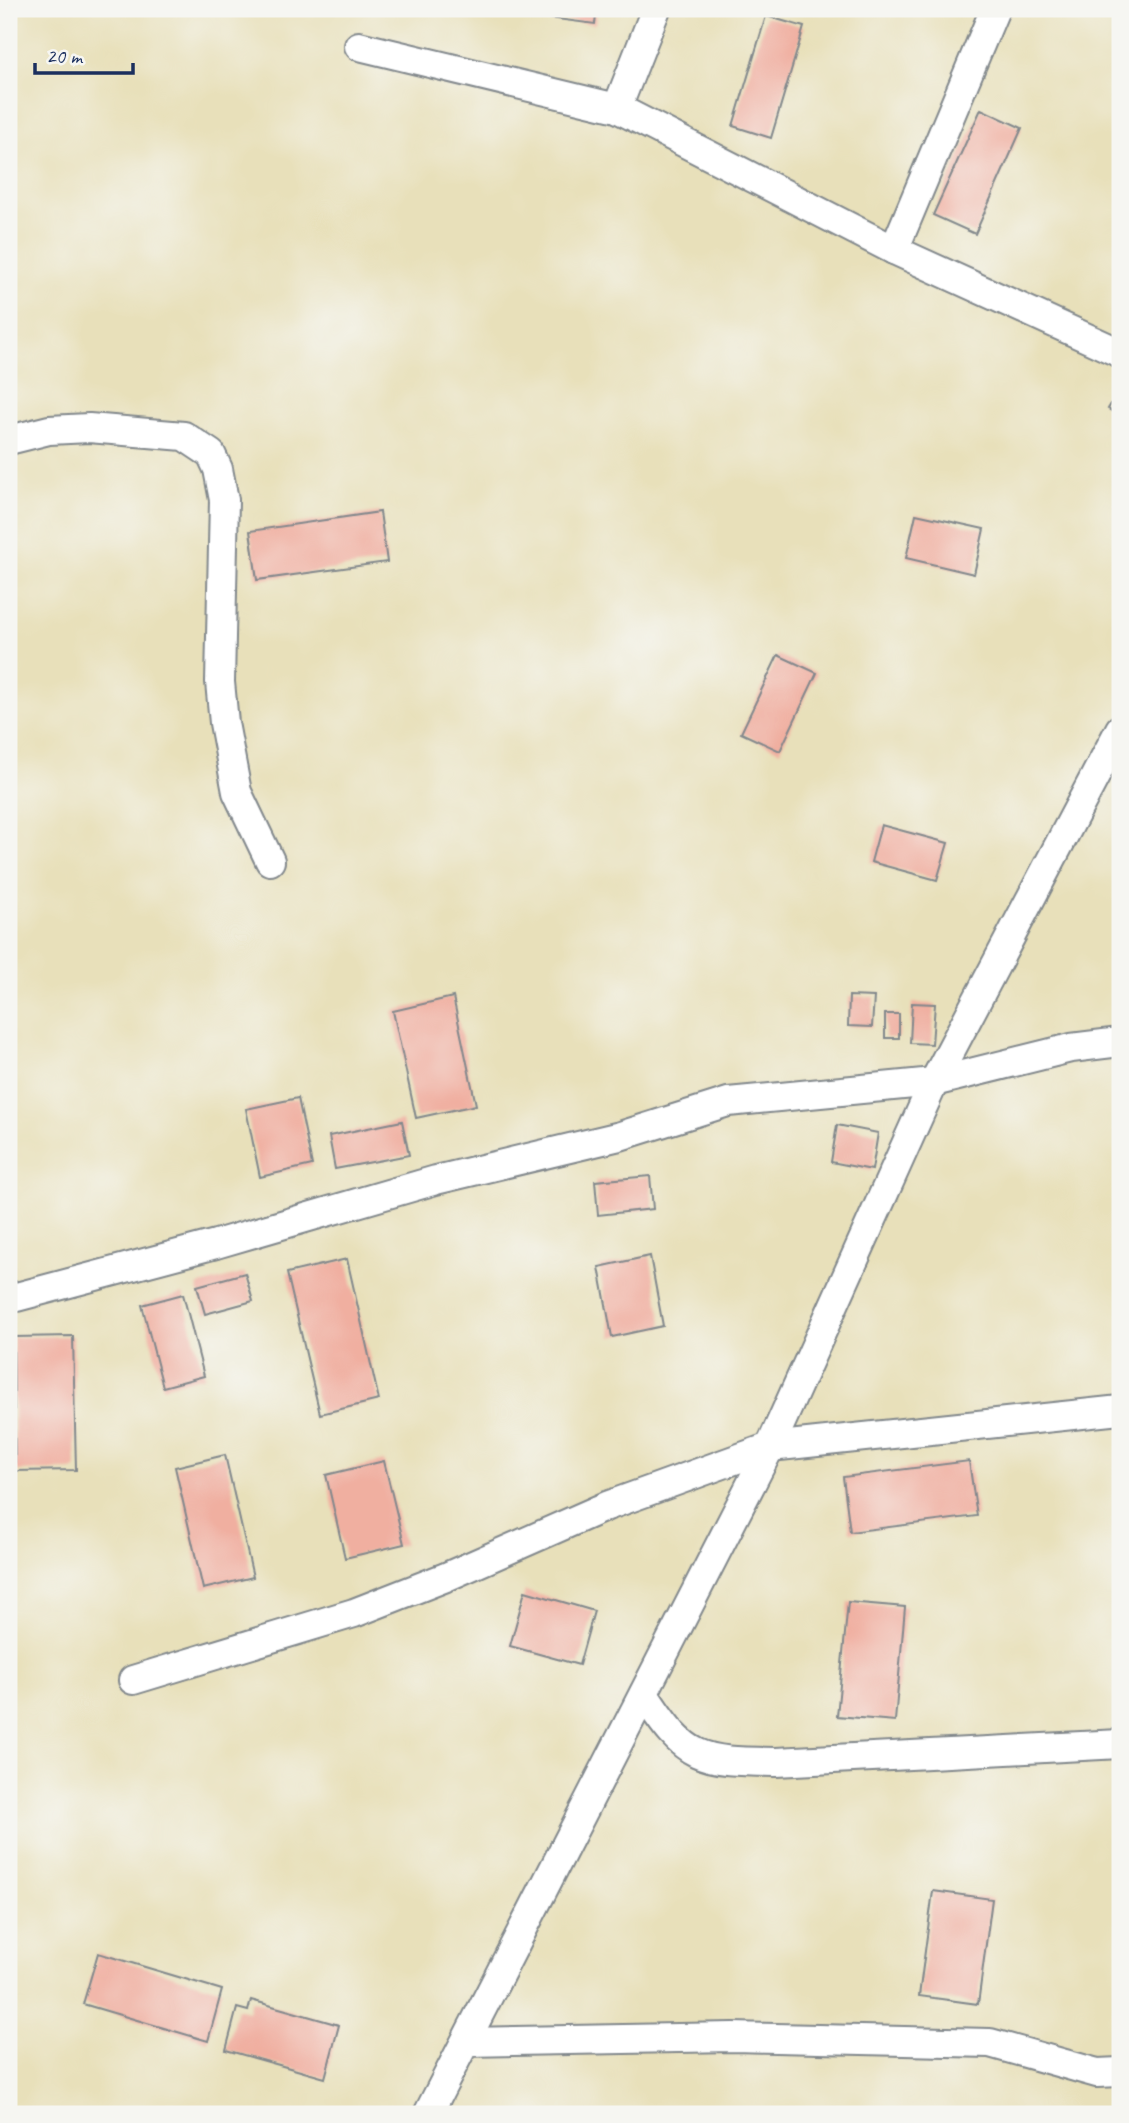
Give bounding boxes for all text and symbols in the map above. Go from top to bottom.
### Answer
scale bar [35,32,133,76]
text: 20 m [46,43,84,69]

